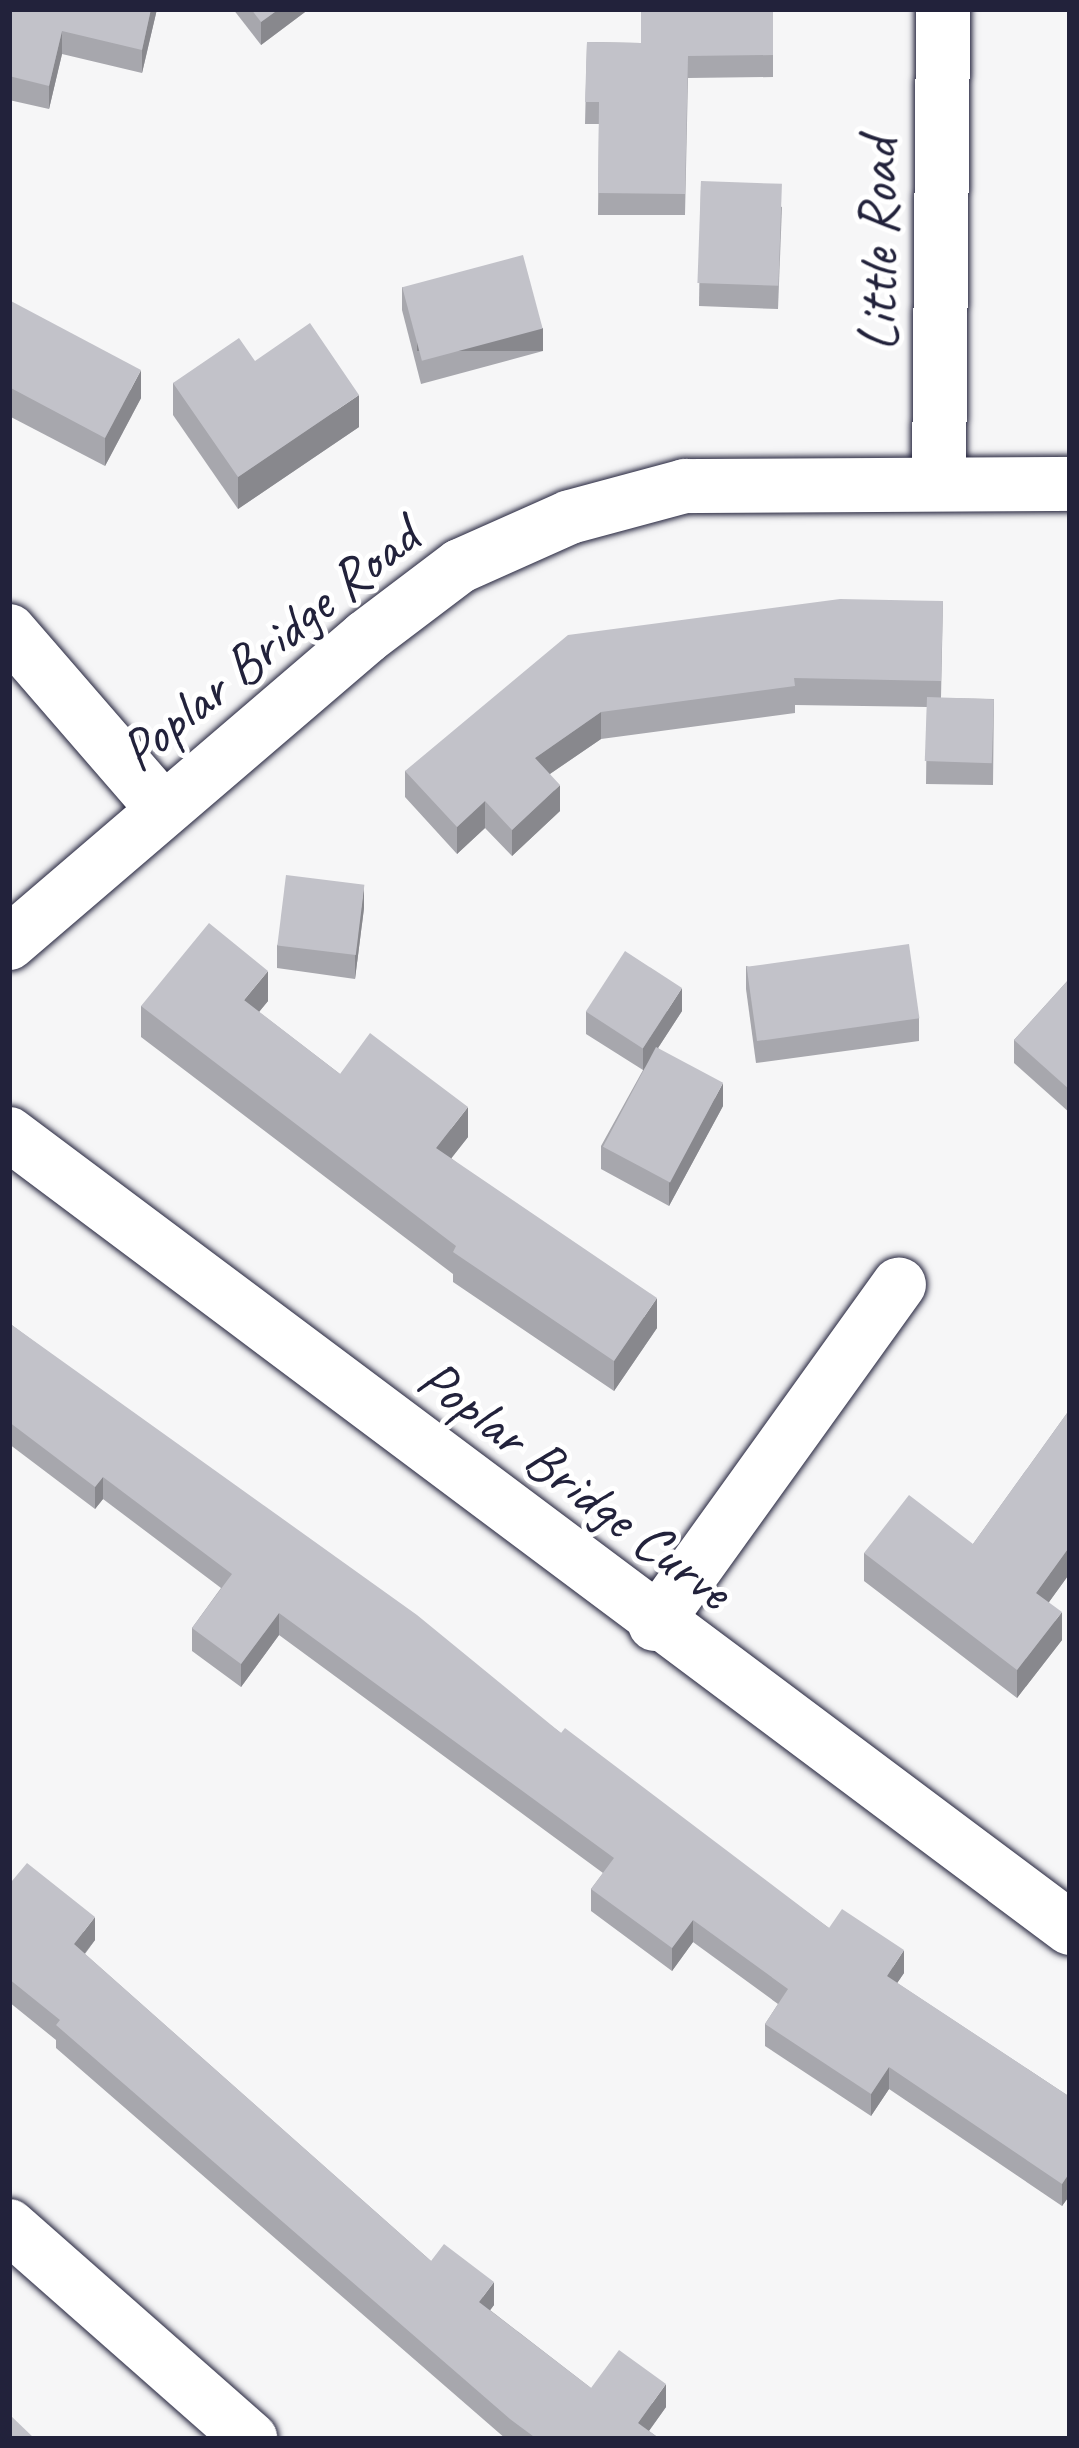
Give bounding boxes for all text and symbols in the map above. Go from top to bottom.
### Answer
street label: Little Road [844,140,912,350]
street label: Poplar Bridge Road [106,503,432,785]
street label: Poplar Bridge Curve [405,1344,745,1624]

